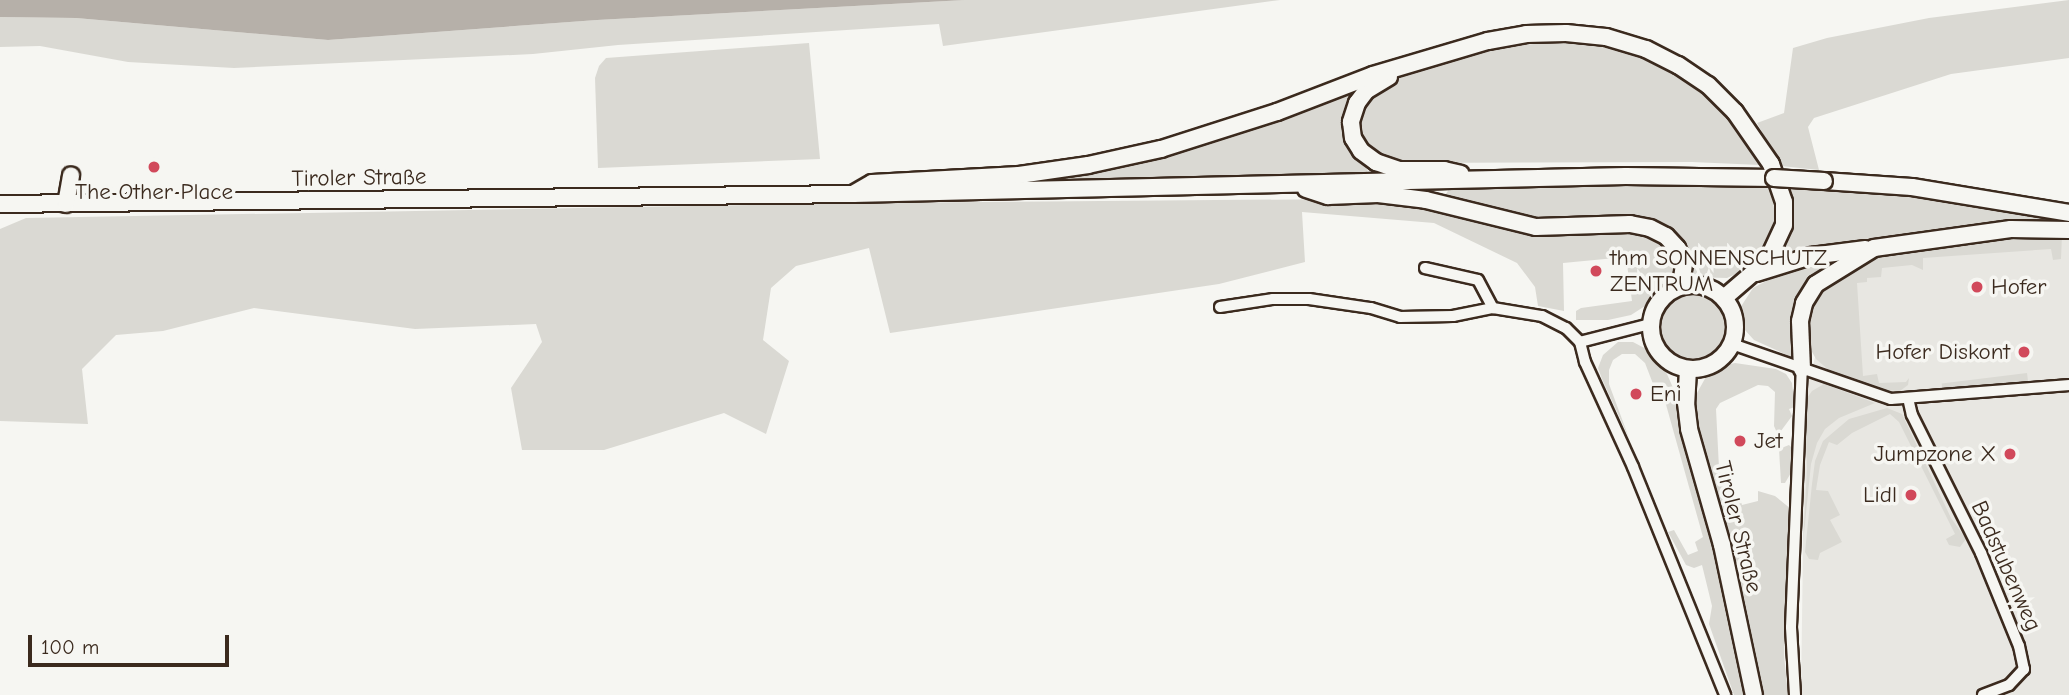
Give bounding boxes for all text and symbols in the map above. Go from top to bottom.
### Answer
marker: The Other Place [146,159,162,175]
street label: Tiroler Straße [291,163,427,193]
place label: The Other Place [75,178,233,206]
place label: thm SONNENSCHUTZ ZENTRUM [1610,244,1827,298]
marker: thm SONNENSCHUTZ ZENTRUM [1588,263,1604,279]
place label: Hofer [1991,273,2046,301]
marker: Hofer [1969,279,1985,295]
place label: Hofer Diskont [1876,338,2010,366]
marker: Hofer Diskont [2016,344,2032,360]
place label: Eni [1650,380,1682,408]
marker: Eni [1628,386,1644,402]
place label: Jet [1754,427,1783,455]
marker: Jet [1732,433,1748,449]
place label: Jumpzone X [1874,440,1996,468]
marker: Jumpzone X [2002,446,2018,462]
street label: Tiroler Straße [1708,458,1768,596]
place label: Lidl [1863,481,1897,509]
marker: Lidl [1903,487,1919,503]
street label: Badstubenweg [1965,497,2047,635]
scale bar [32,622,233,666]
text: 100 m [41,635,99,659]

